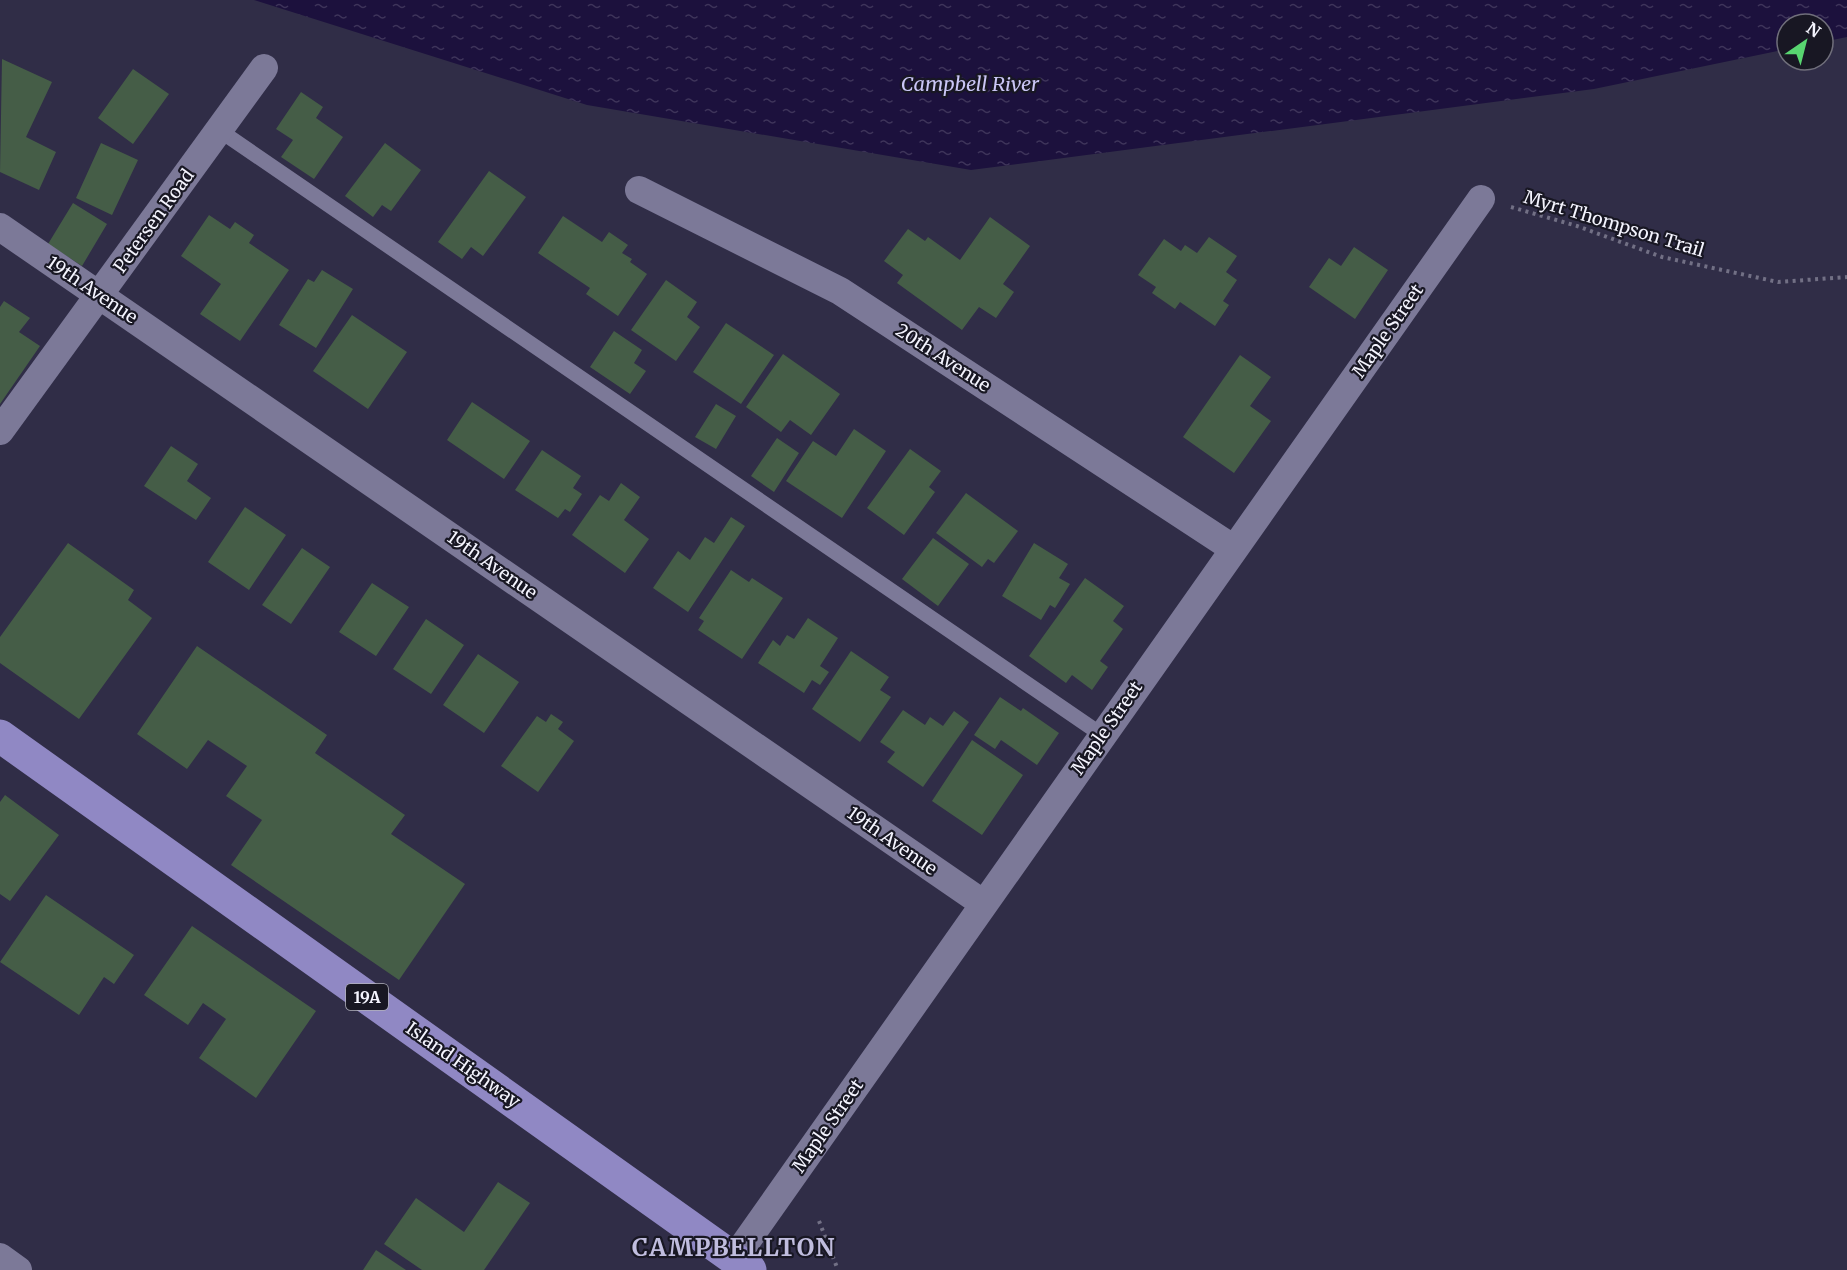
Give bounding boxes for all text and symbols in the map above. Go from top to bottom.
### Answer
north arrow [1775,12,1835,72]
text: N [1803,18,1825,42]
water label: Campbell River [901,71,1040,96]
street label: Petersen Road [108,164,199,277]
street label: Myrt Thompson Trail [1521,185,1708,262]
street label: 19th Avenue [43,251,142,328]
street label: Maple Street [1347,280,1428,382]
street label: 20th Avenue [892,318,995,397]
street label: 19th Avenue [443,525,542,604]
street label: Maple Street [1066,677,1147,779]
street label: 19th Avenue [843,801,942,880]
road number: 19A [346,984,388,1010]
street label: Island Highway [402,1017,525,1113]
street label: Maple Street [787,1075,868,1177]
district label: CAMPBELLTON [632,1232,836,1263]

